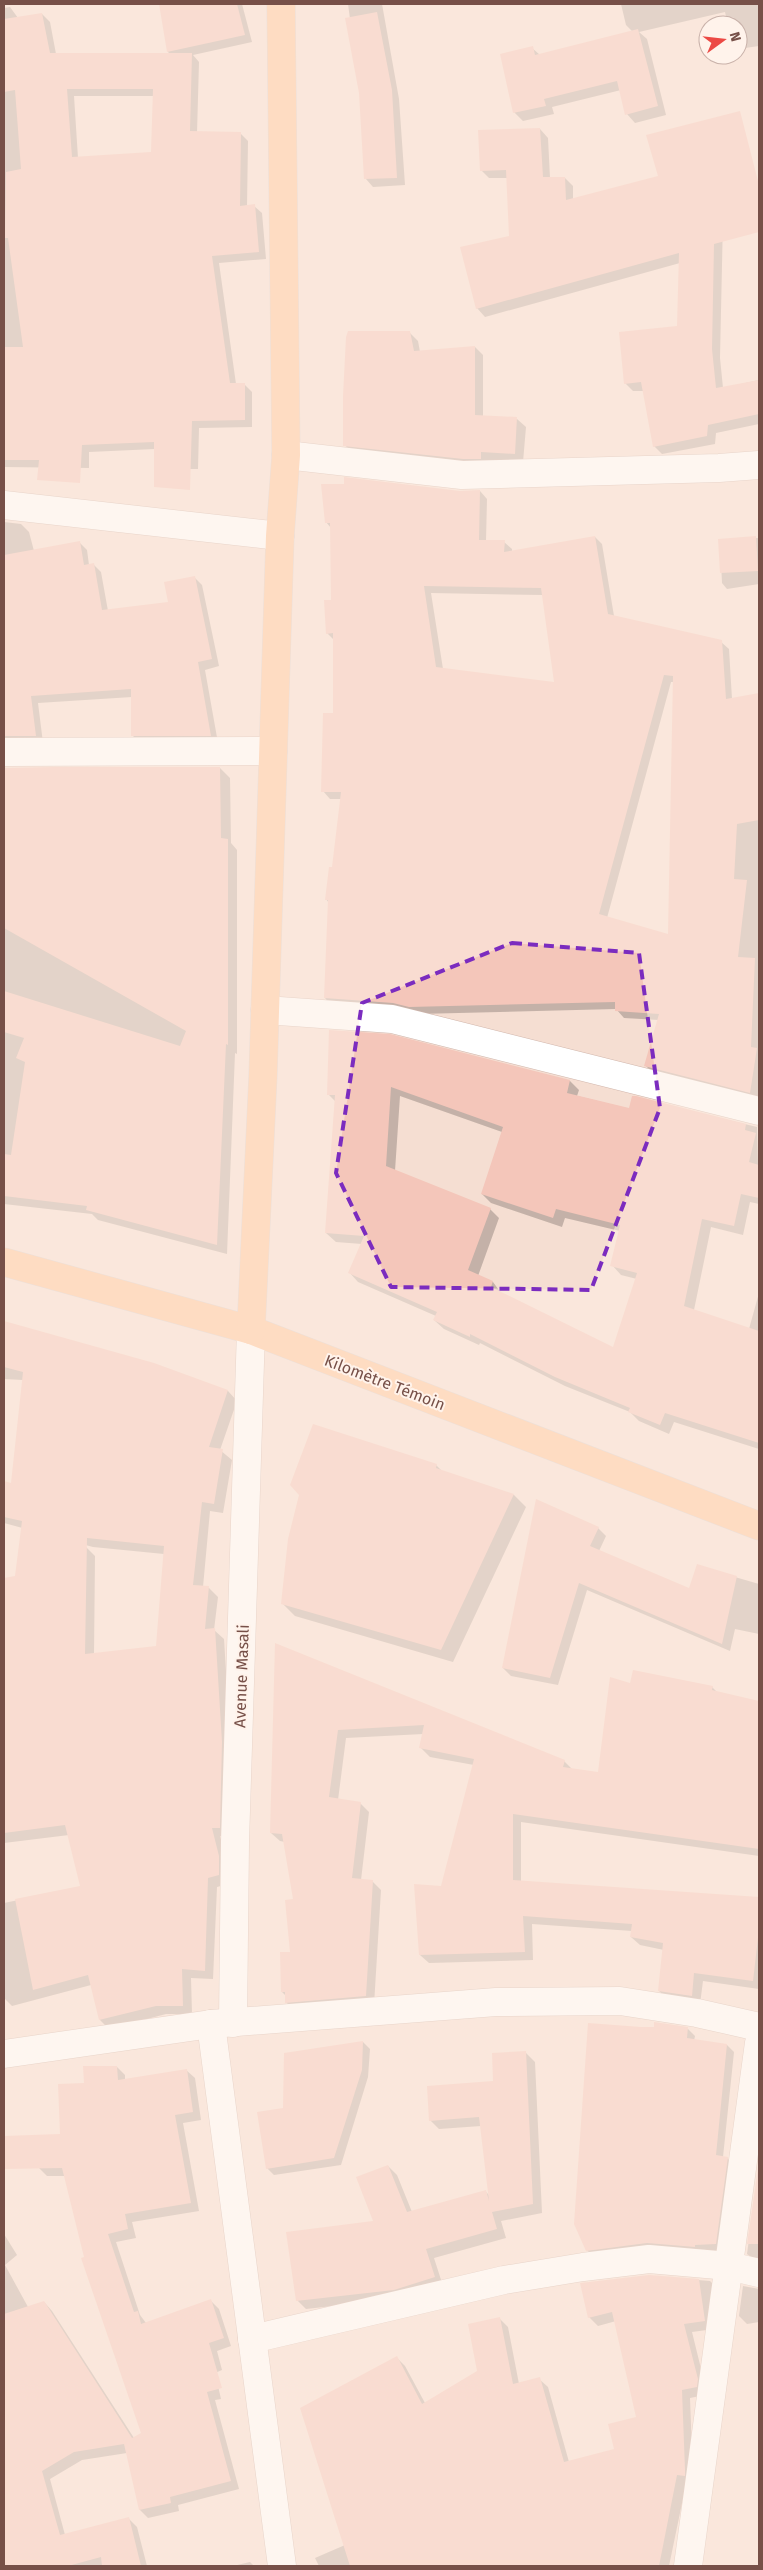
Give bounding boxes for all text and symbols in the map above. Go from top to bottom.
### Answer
north arrow [698,15,748,65]
text: N [726,30,744,43]
street label: Kilomètre Témoin [322,1351,448,1414]
street label: Avenue Masali [230,1624,253,1728]

